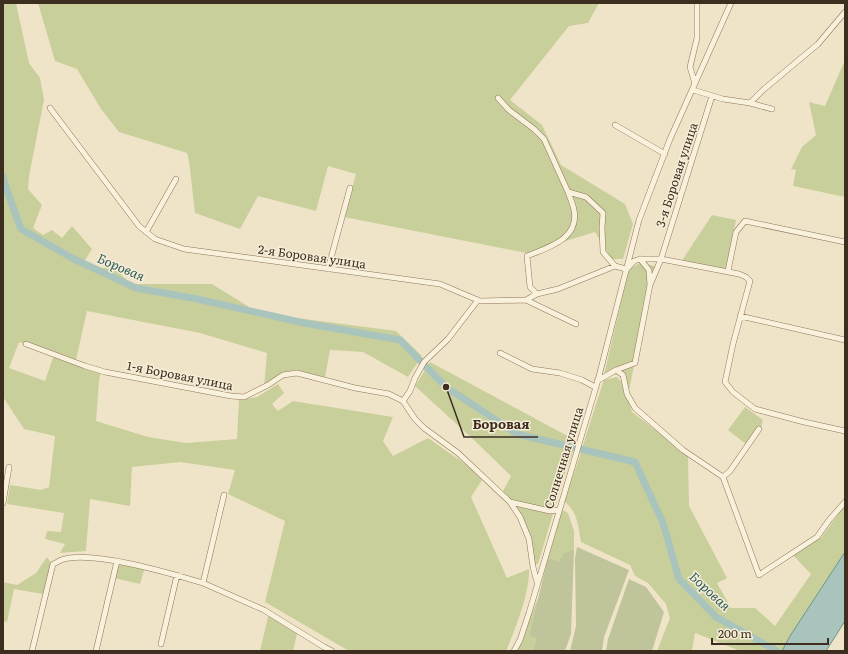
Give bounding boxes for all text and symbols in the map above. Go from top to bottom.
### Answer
street label: 3-я Боровая улица [651,119,702,229]
street label: 2-я Боровая улица [257,240,368,273]
water label: Боровая [95,248,148,285]
street label: 1-я Боровая улица [126,356,235,394]
street label: Солнечная улица [539,404,587,511]
callout: Боровая [464,412,538,437]
text: Боровая [472,414,530,433]
water label: Боровая [686,567,735,615]
scale bar [712,620,828,646]
text: 200 m [718,624,752,642]

